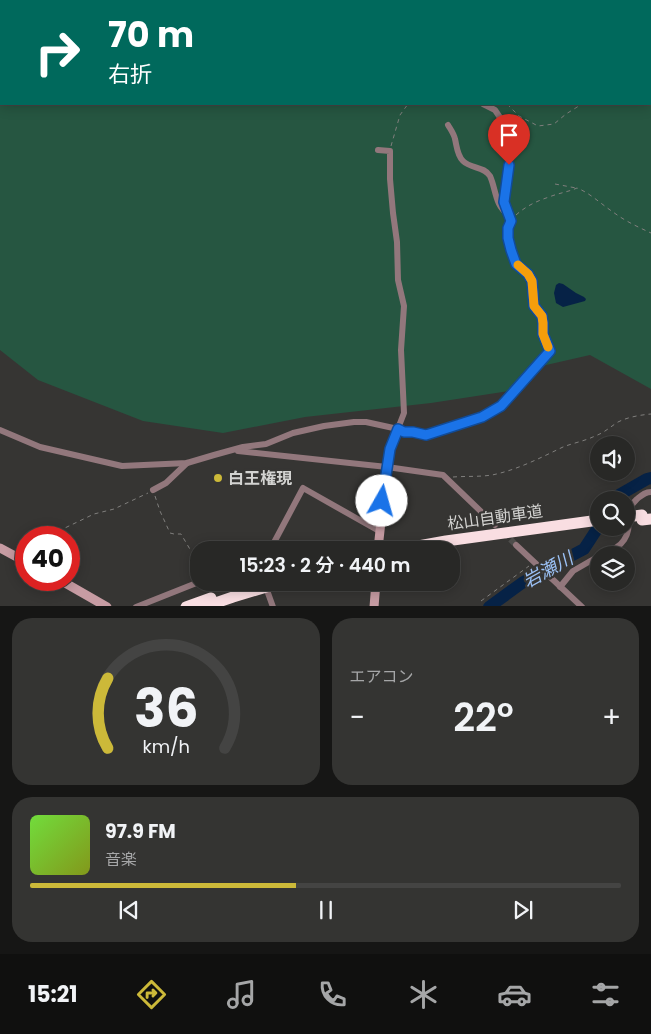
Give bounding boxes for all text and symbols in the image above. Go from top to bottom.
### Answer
text: 70 m [108,10,194,59]
icon: right [25,20,90,85]
text: 右折 [108,59,152,90]
pin [488,114,530,165]
icon: arrive [495,121,523,149]
map controls [590,436,635,591]
button: sound [590,436,635,481]
place label: 白王権現 [228,467,292,490]
marker: 白王権現 [212,472,224,484]
position arrow [355,474,407,526]
button: search [590,491,635,536]
street label: 松山自動車道 [446,499,544,536]
speed limit sign: 40 [15,526,80,591]
water label: 岩瀬川 [518,545,579,594]
button: layers [590,546,635,591]
text: 15:23 · 2 分 · 440 m [239,552,411,579]
text: エアコン [350,665,414,688]
text: 36 [133,672,198,745]
text: 22° [453,691,514,744]
text: − [350,698,365,737]
text: + [602,698,621,737]
text: km/h [142,734,190,759]
text: 97.9 FM [105,818,176,845]
text: 音楽 [105,848,137,871]
icon: previous [115,896,143,924]
icon: pause [312,896,340,924]
icon: next [509,896,537,924]
icon: directions [134,977,169,1012]
icon: music [224,977,259,1012]
icon: phone [315,977,350,1012]
icon: climate [406,977,441,1012]
icon: car [497,977,532,1012]
icon: filters [588,977,623,1012]
text: 15:21 [28,979,78,1010]

